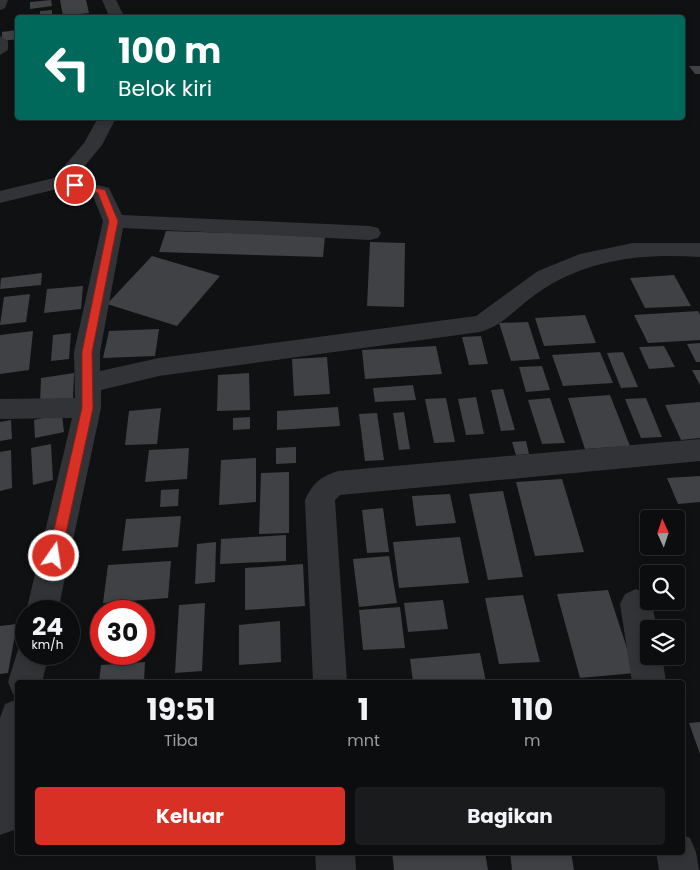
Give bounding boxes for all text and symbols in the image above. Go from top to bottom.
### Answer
text: 100 m [118,26,221,75]
icon: left [35,35,100,100]
text: Belok kiri [118,73,212,104]
pin [54,164,96,206]
icon: arrive [61,171,89,199]
north arrow [640,510,685,555]
map controls [640,510,685,665]
position arrow [27,529,79,581]
button: search [640,565,685,610]
speed limit sign: 30 [90,600,155,665]
text: 24 [32,609,63,644]
button: layers [640,620,685,665]
text: km/h [32,636,63,653]
text: 19:51 [147,688,216,731]
text: 1 [358,688,369,731]
text: 110 [511,688,553,731]
text: Tiba [164,729,198,752]
text: mnt [347,729,380,752]
text: m [524,729,541,752]
button: Keluar [35,787,345,845]
button: Bagikan [355,787,665,845]

